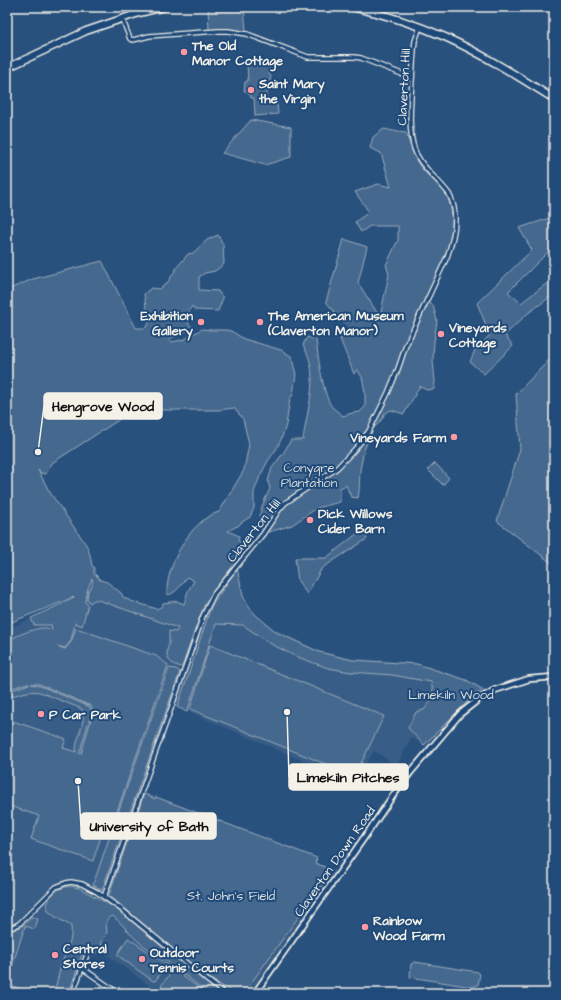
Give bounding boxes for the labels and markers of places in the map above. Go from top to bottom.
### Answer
place label: The Old Manor Cottage [191,37,283,72]
marker: The Old Manor Cottage [179,47,189,57]
place label: Saint Mary the Virgin [258,75,325,110]
marker: Saint Mary the Virgin [246,85,256,95]
place label: Exhibition Gallery [140,307,194,341]
place label: The American Museum (Claverton Manor) [267,307,404,340]
marker: Exhibition Gallery [196,317,206,327]
marker: The American Museum (Claverton Manor) [255,317,265,327]
place label: Vineyards Cottage [448,319,507,354]
marker: Vineyards Cottage [436,329,446,339]
callout: Hengrove Wood [44,393,162,419]
place label: Vineyards Farm [349,429,447,448]
marker: Vineyards Farm [449,432,459,442]
place label: Dick Willows Cider Barn [318,505,393,538]
marker: Dick Willows Cider Barn [305,515,315,525]
place label: P Car Park [49,706,122,724]
marker: P Car Park [36,709,46,719]
callout: Limekiln Pitches [289,764,408,790]
callout: University of Bath [81,813,216,839]
place label: Rainbow Wood Farm [372,912,446,945]
marker: Rainbow Wood Farm [360,922,370,932]
place label: Central Stores [62,940,107,973]
place label: Outdoor Tennis Courts [149,944,234,977]
marker: Central Stores [50,950,60,960]
marker: Outdoor Tennis Courts [137,954,147,964]

